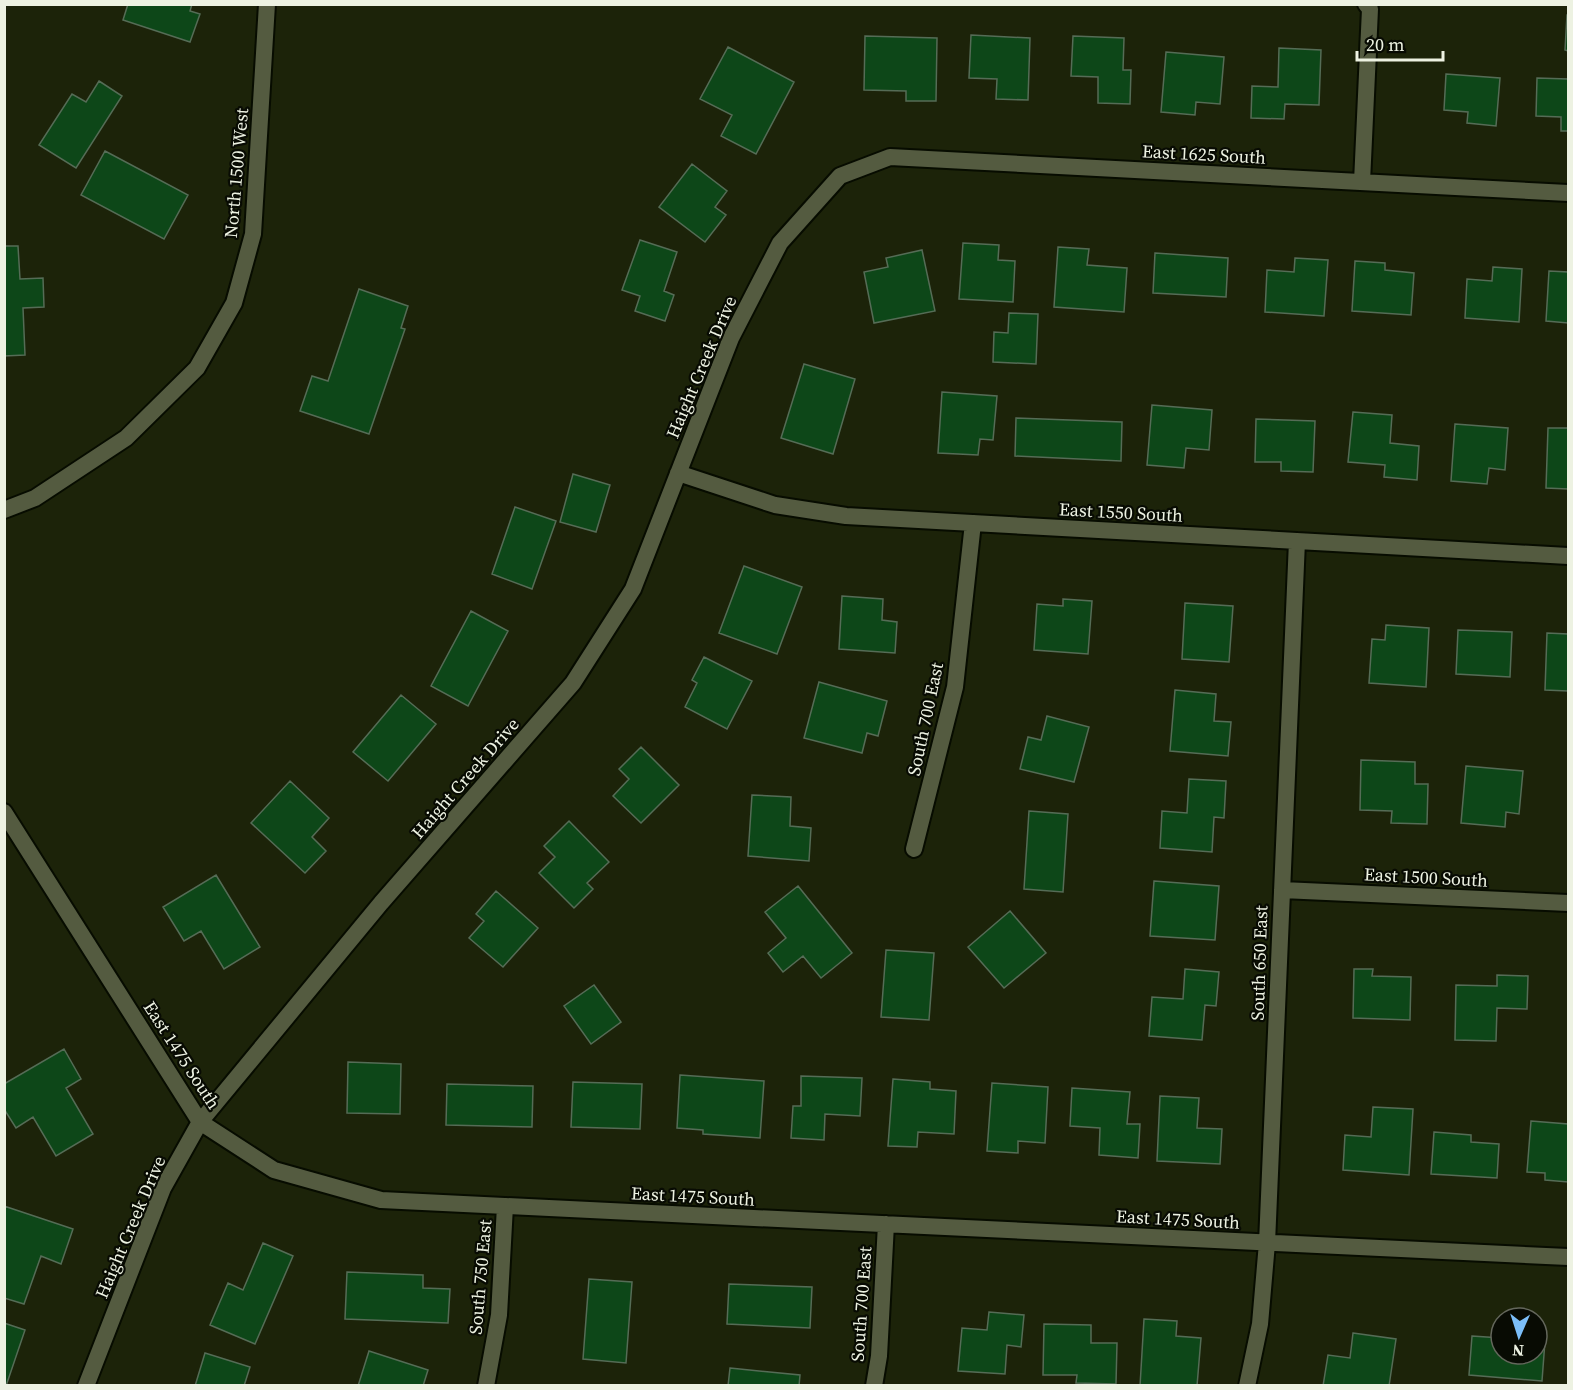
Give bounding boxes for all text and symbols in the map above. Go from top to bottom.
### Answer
scale bar [1357,24,1442,62]
text: 20 m [1366,32,1404,57]
street label: North 1500 West [218,107,254,239]
street label: East 1625 South [1141,138,1267,170]
street label: Haight Creek Drive [660,292,742,442]
street label: East 1550 South [1058,496,1184,528]
street label: South 700 East [901,660,949,778]
street label: Haight Creek Drive [405,712,525,844]
street label: East 1500 South [1363,861,1489,893]
street label: South 650 East [1244,905,1274,1021]
street label: East 1475 South [138,996,226,1114]
street label: Haight Creek Drive [89,1152,171,1302]
street label: East 1475 South [630,1180,756,1212]
street label: East 1475 South [1115,1203,1241,1235]
street label: South 750 East [463,1218,497,1335]
street label: South 700 East [845,1246,877,1362]
north arrow [1489,1306,1549,1366]
text: N [1511,1340,1525,1362]

